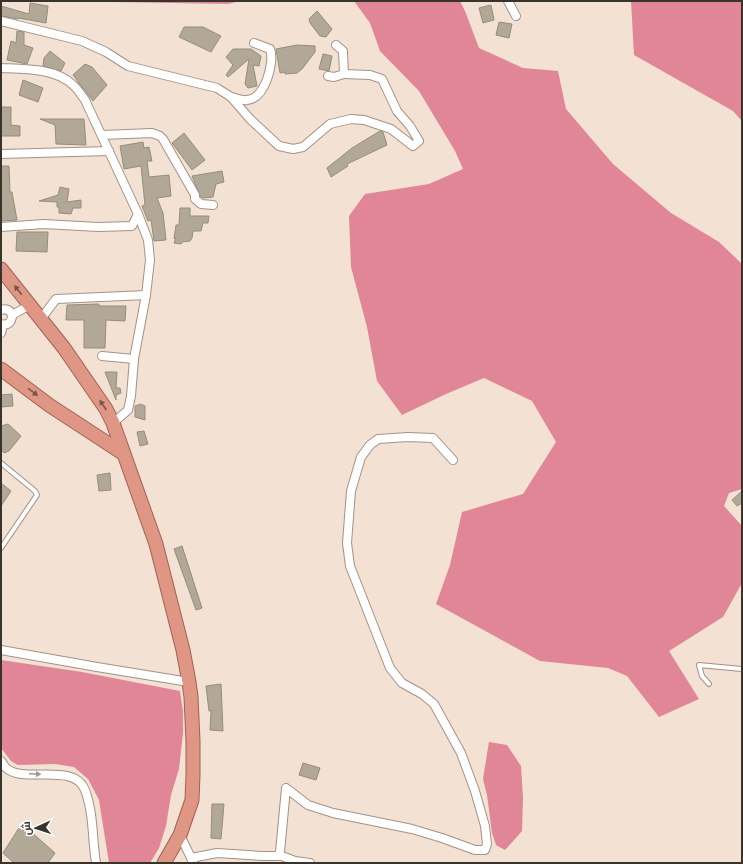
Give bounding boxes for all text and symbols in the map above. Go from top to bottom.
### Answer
one-way arrow [13,284,22,295]
one-way arrow [27,388,38,396]
one-way arrow [99,400,107,410]
one-way arrow [29,771,41,778]
north arrow [16,808,56,848]
text: ش [19,821,33,836]

